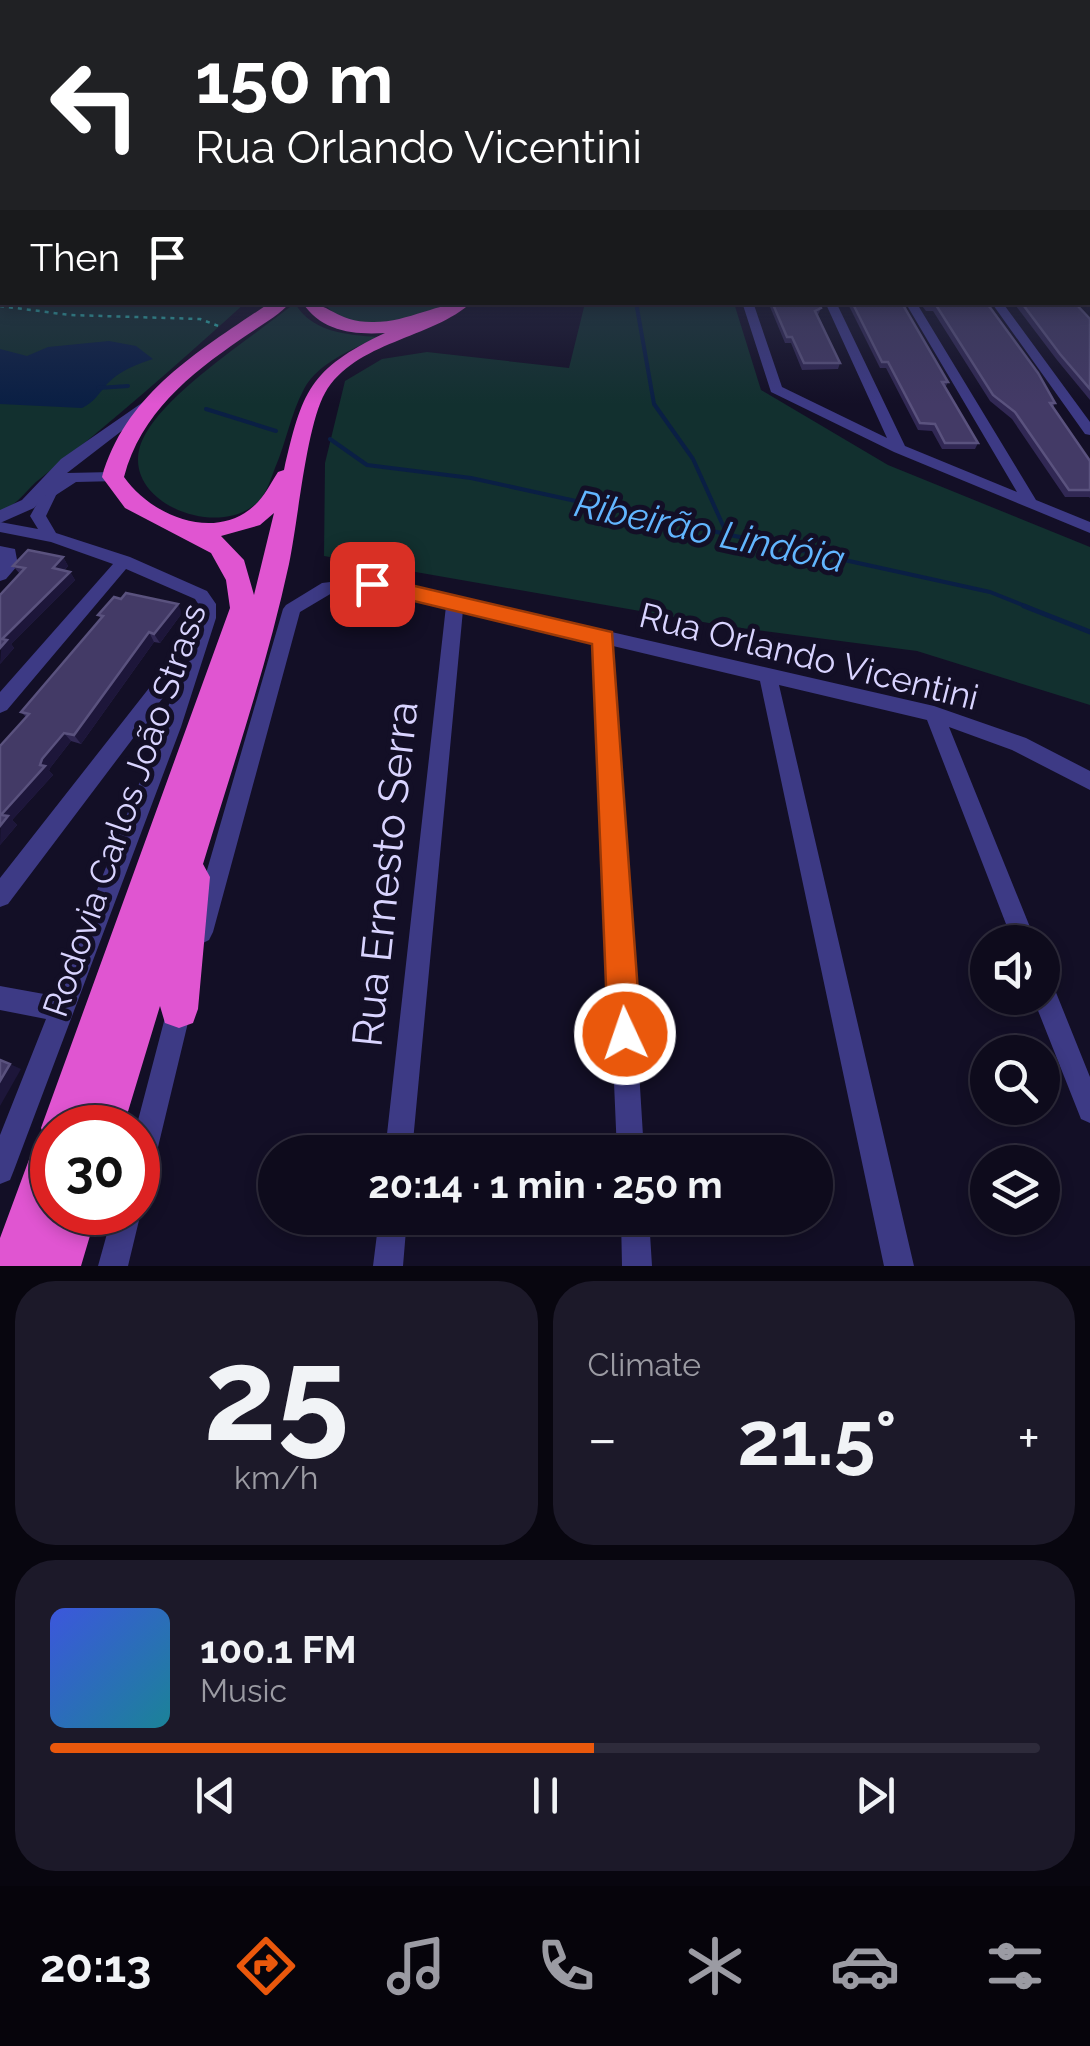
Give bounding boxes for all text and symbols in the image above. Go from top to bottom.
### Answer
text: 150 m [195,37,393,119]
icon: left [30,40,160,170]
text: Rua Orlando Vicentini [195,121,642,174]
icon: arrive [140,230,195,285]
text: Then [30,235,120,280]
water label: Ribeirão Lindóia [571,480,849,582]
pin [330,542,415,627]
icon: arrive [345,557,400,612]
street label: Rua Orlando Vicentini [635,594,983,718]
street label: Rodovia Carlos João Strass [34,598,214,1022]
street label: Rua Ernesto Serra [342,699,428,1049]
map controls [970,925,1060,1235]
button: sound [970,925,1060,1015]
position arrow [573,982,677,1086]
button: search [970,1035,1060,1125]
speed limit sign: 30 [30,1105,160,1235]
button: layers [970,1145,1060,1235]
text: 20:14 · 1 min · 250 m [368,1162,723,1207]
text: 25 [204,1318,349,1470]
text: Climate [588,1346,701,1383]
text: 21.5° [738,1394,897,1483]
text: − [588,1406,617,1471]
text: + [1017,1406,1040,1471]
text: km/h [234,1459,318,1496]
text: 100.1 FM [200,1627,357,1672]
text: Music [200,1672,287,1709]
icon: previous [188,1768,243,1823]
icon: pause [518,1768,573,1823]
icon: next [848,1768,903,1823]
icon: directions [231,1931,301,2001]
icon: music [381,1931,451,2001]
icon: phone [531,1931,601,2001]
icon: climate [680,1931,750,2001]
icon: car [830,1931,900,2001]
icon: filters [980,1931,1050,2001]
text: 20:13 [40,1940,151,1993]

